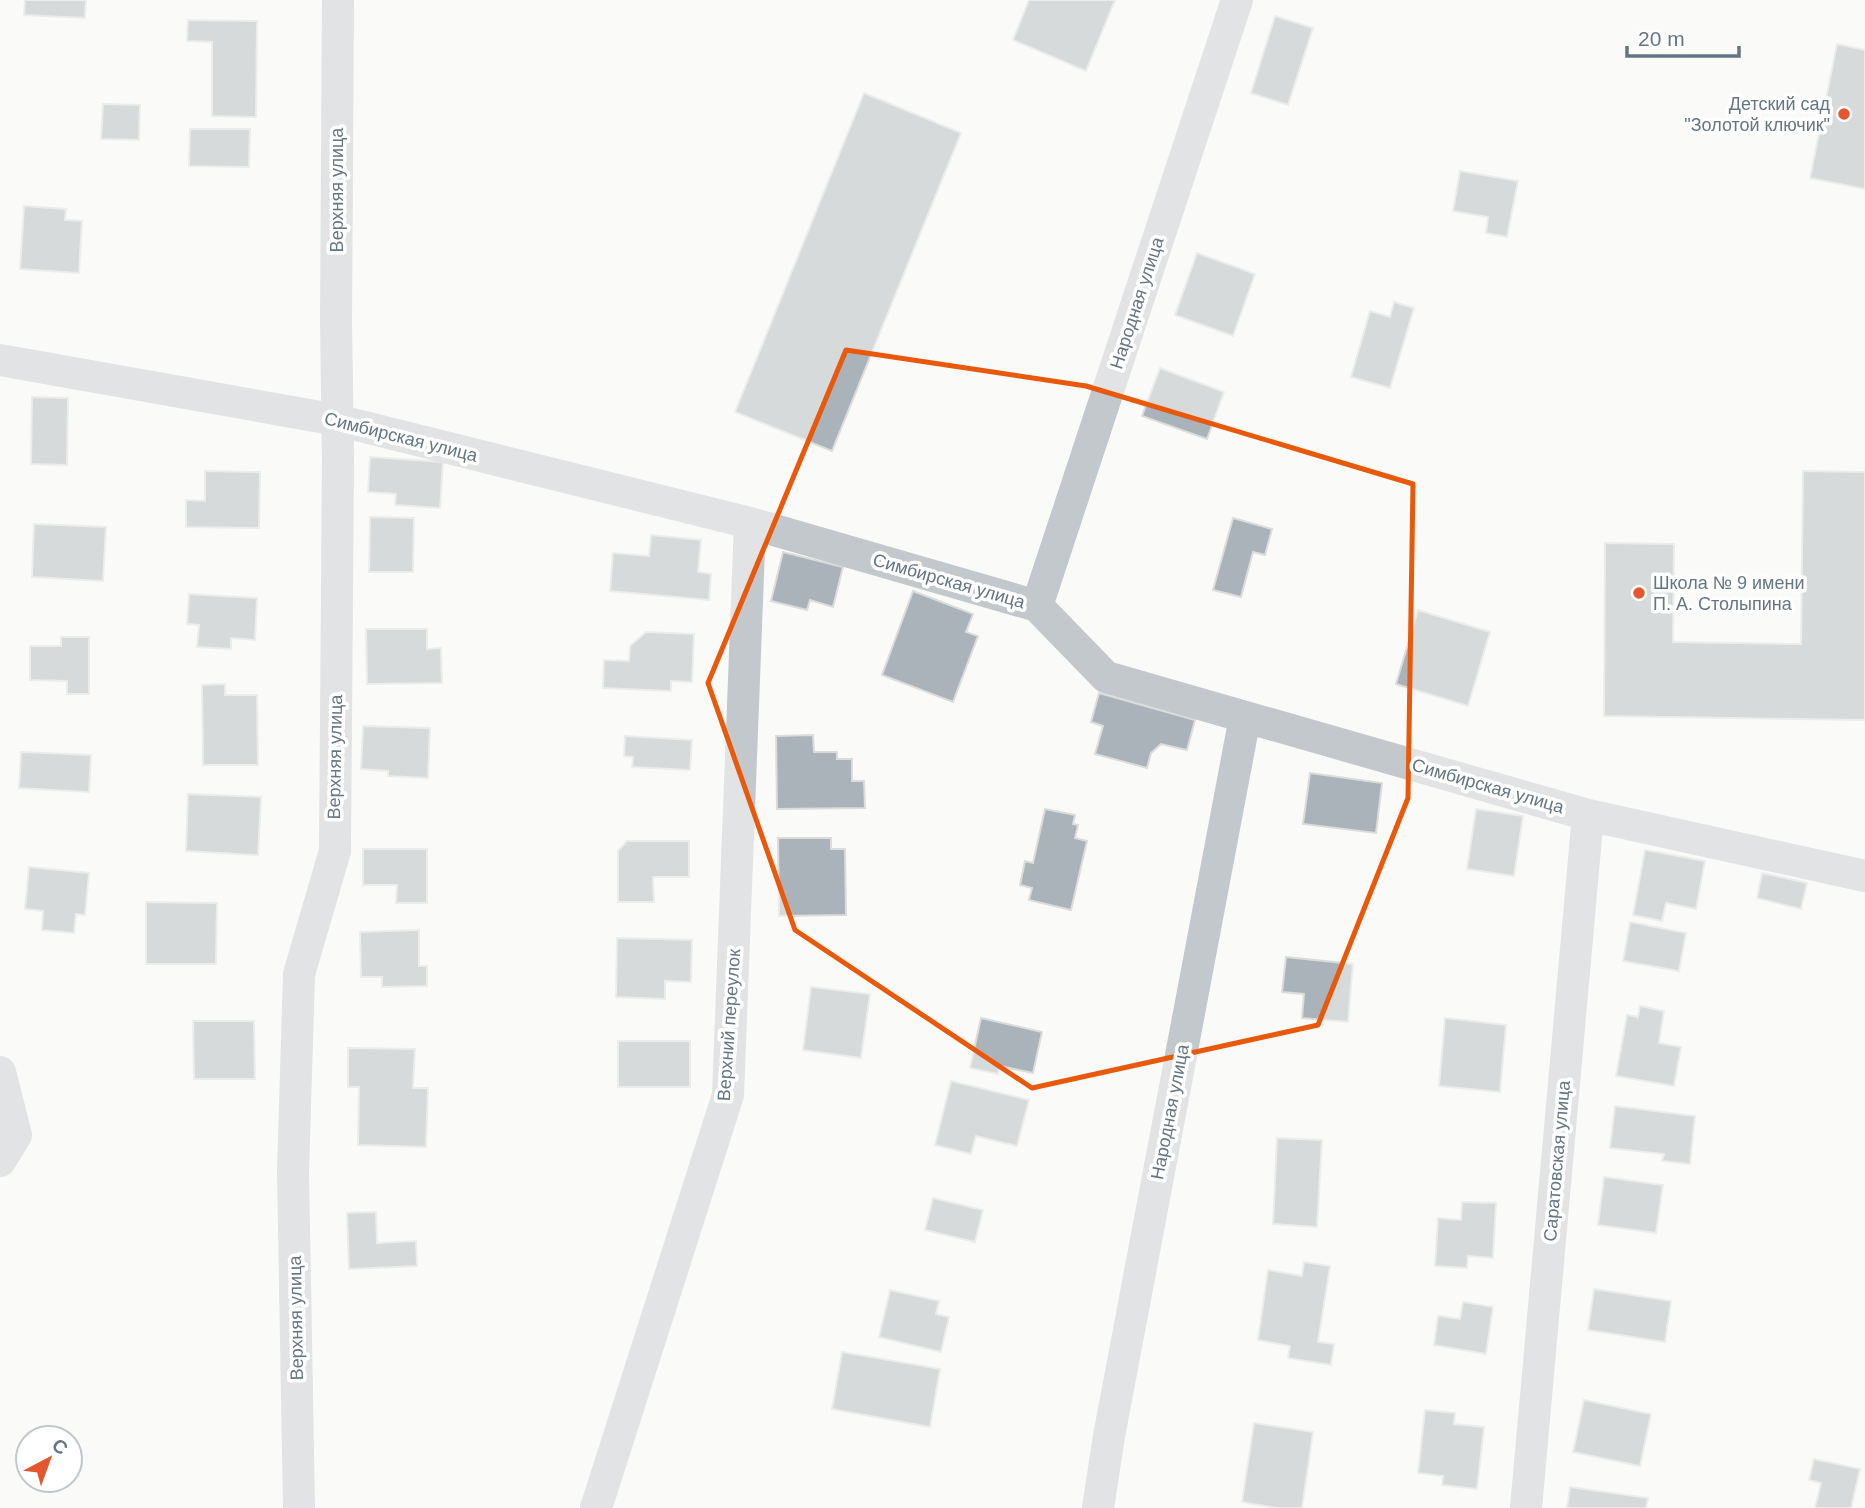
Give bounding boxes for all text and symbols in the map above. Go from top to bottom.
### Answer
scale bar [1627,14,1739,58]
text: 20 m [1638,27,1685,50]
place label: Детский сад "Золотой ключик" [1684,94,1830,135]
marker: Детский сад "Золотой ключик" [1836,106,1852,122]
street label: Верхняя улица [327,127,347,252]
street label: Народная улица [1106,234,1168,371]
street label: Симбирская улица [322,408,481,466]
street label: Симбирская улица [871,550,1028,613]
place label: Школа № 9 имени П. А. Столыпина [1653,573,1804,614]
marker: Школа № 9 имени П. А. Столыпина [1631,585,1647,601]
street label: Верхняя улица [324,693,346,820]
street label: Симбирская улица [1410,755,1567,818]
street label: Верхний переулок [714,948,744,1102]
street label: Народная улица [1147,1042,1193,1181]
street label: Саратовская улица [1540,1079,1574,1242]
street label: Верхняя улица [285,1254,307,1381]
north arrow [14,1424,84,1494]
text: С [48,1434,72,1459]

